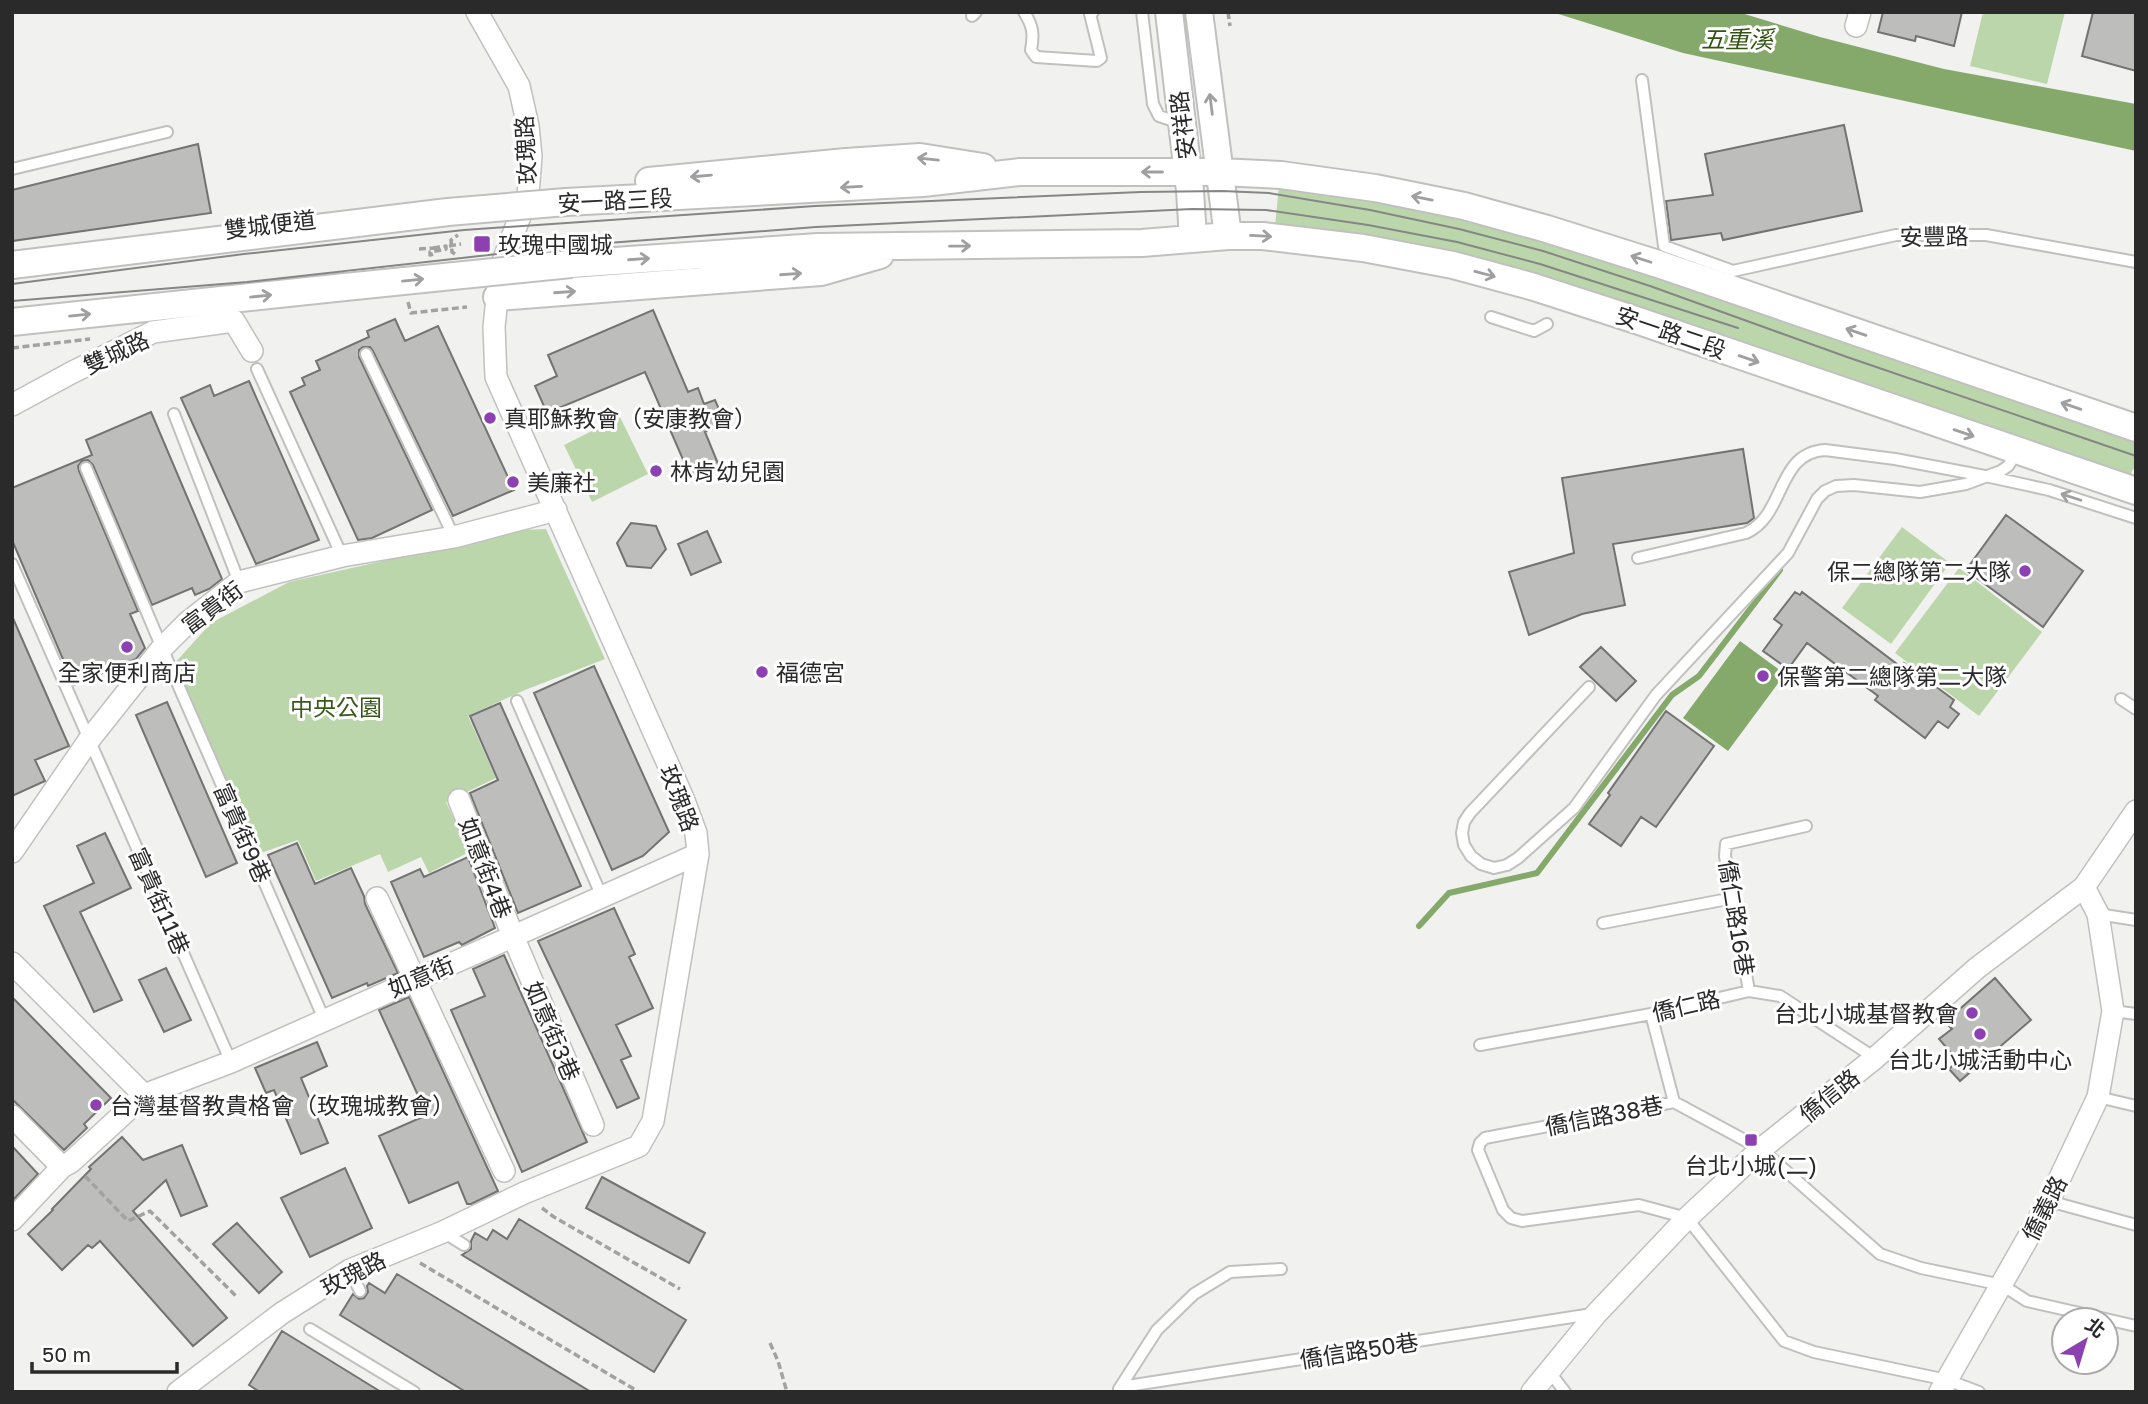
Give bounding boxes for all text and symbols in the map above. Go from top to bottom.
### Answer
water label: 五重溪 [1701,24,1776,53]
street label: 安祥路 [1164,89,1200,161]
one-way arrow [1204,93,1217,116]
street label: 玫瑰路 [509,115,541,185]
one-way arrow [917,152,940,165]
one-way arrow [1140,165,1163,178]
one-way arrow [691,170,713,183]
one-way arrow [841,181,863,194]
street label: 安一路三段 [557,183,673,217]
one-way arrow [1411,190,1434,204]
street label: 雙城便道 [223,204,317,244]
street label: 安豐路 [1899,221,1969,251]
place label: 玫瑰中國城 [498,230,613,258]
one-way arrow [1250,230,1273,243]
marker: 玫瑰中國城 [472,234,492,254]
one-way arrow [948,239,971,252]
one-way arrow [1630,251,1652,264]
one-way arrow [627,252,650,265]
one-way arrow [780,268,803,281]
one-way arrow [1474,268,1496,281]
one-way arrow [401,273,424,286]
one-way arrow [553,285,575,298]
one-way arrow [249,290,271,303]
street label: 安一路二段 [1612,300,1730,364]
one-way arrow [68,309,91,322]
street label: 雙城路 [79,325,153,379]
one-way arrow [1845,325,1867,338]
one-way arrow [1737,354,1759,366]
one-way arrow [2061,399,2083,411]
place label: 真耶穌教會（安康教會） [504,404,757,432]
marker: 真耶穌教會（安康教會） [482,410,498,426]
one-way arrow [1952,428,1974,440]
place label: 林肯幼兒園 [670,457,785,485]
marker: 林肯幼兒園 [648,463,664,479]
place label: 美廉社 [527,468,596,496]
marker: 美廉社 [505,474,521,490]
one-way arrow [2060,490,2082,503]
place label: 保二總隊第二大隊 [1827,557,2011,585]
marker: 保二總隊第二大隊 [2017,563,2033,579]
street label: 富貴街 [176,575,248,639]
marker: 全家便利商店 [119,639,135,655]
place label: 全家便利商店 [58,658,196,686]
place label: 福德宮 [776,658,845,686]
place label: 保警第二總隊第二大隊 [1777,662,2007,690]
marker: 福德宮 [754,664,770,680]
marker: 保警第二總隊第二大隊 [1755,668,1771,684]
park label: 中央公園 [290,693,382,721]
street label: 玫瑰路 [655,761,705,835]
street label: 富貴街9巷 [209,779,277,887]
street label: 如意街4巷 [454,813,518,923]
street label: 富貴街11巷 [124,843,196,959]
street label: 僑仁路16巷 [1714,858,1760,978]
street label: 如意街 [384,950,458,1002]
street label: 如意街3巷 [520,977,586,1085]
street label: 僑仁路 [1649,984,1723,1026]
place label: 台北小城基督教會 [1774,999,1958,1027]
marker: 台北小城基督教會 [1964,1005,1980,1021]
marker: 台北小城活動中心 [1972,1026,1988,1042]
place label: 台北小城活動中心 [1888,1045,2072,1073]
street label: 僑信路 [1793,1062,1865,1128]
street label: 僑信路38巷 [1543,1090,1665,1140]
place label: 台灣基督教貴格會（玫瑰城教會） [110,1091,455,1119]
marker: 台灣基督教貴格會（玫瑰城教會） [88,1097,104,1113]
marker: 台北小城(二) [1743,1132,1759,1148]
place label: 台北小城(二) [1685,1151,1817,1179]
street label: 僑義路 [2016,1171,2072,1245]
street label: 玫瑰路 [316,1245,390,1301]
north arrow [2050,1306,2120,1376]
text: 北 [2081,1312,2110,1342]
street label: 僑信路50巷 [1298,1327,1420,1373]
scale bar [32,1330,177,1374]
text: 50 m [42,1341,91,1367]

